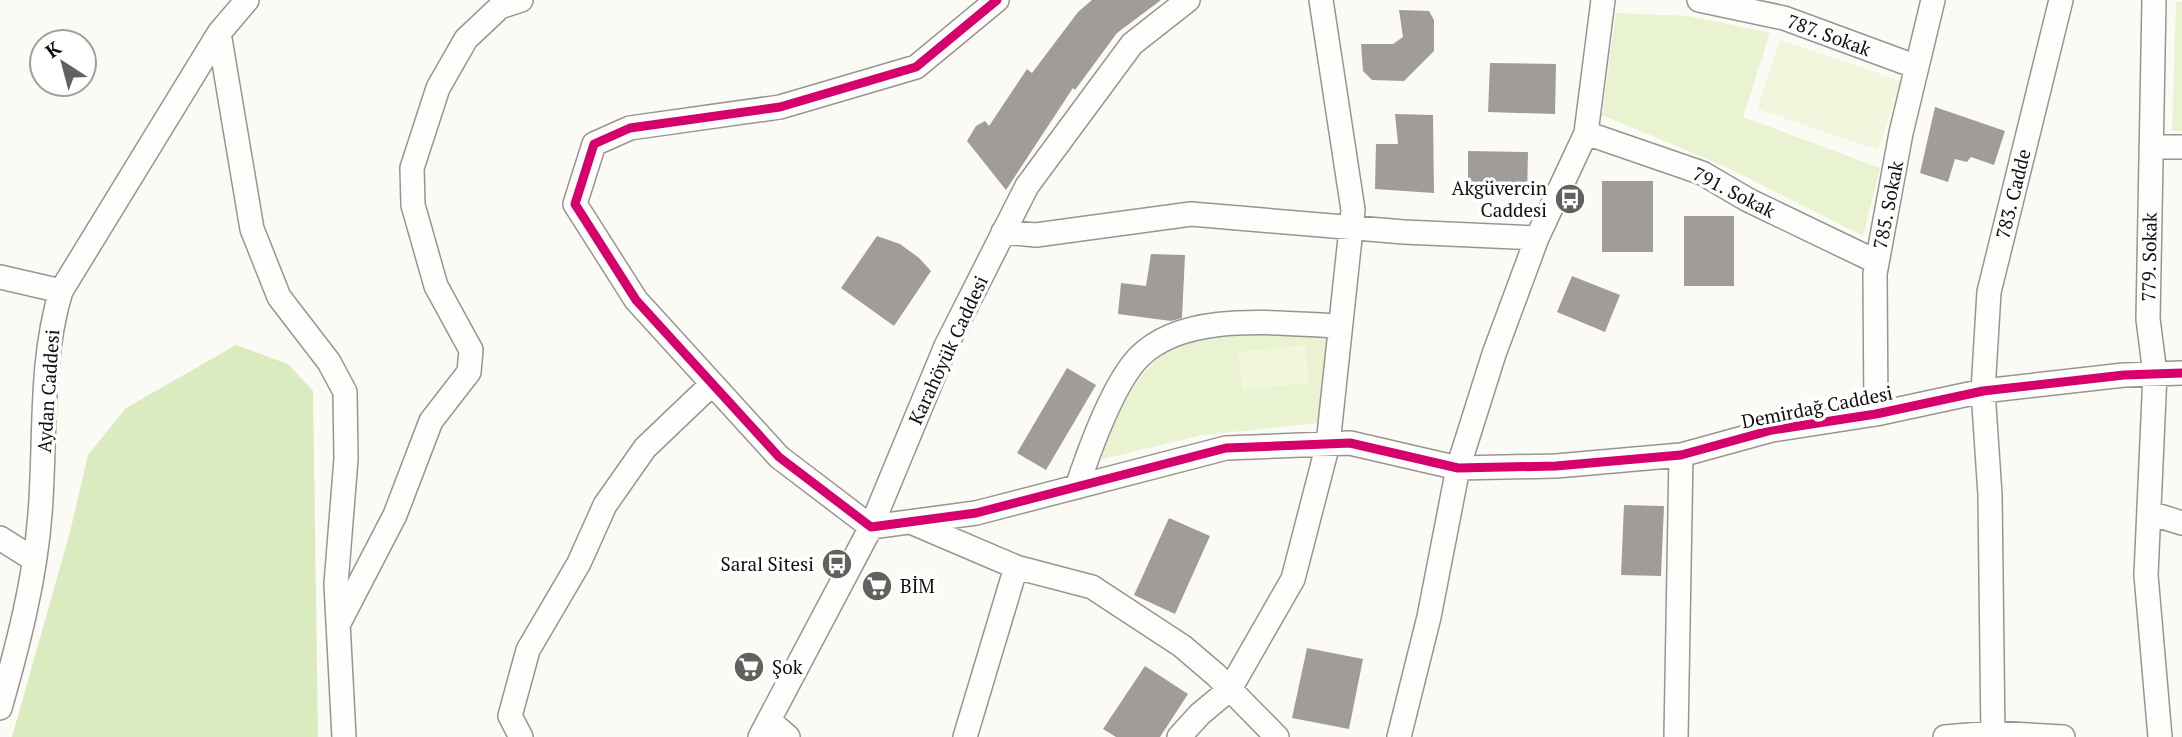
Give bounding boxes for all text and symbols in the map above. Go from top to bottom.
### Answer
street label: 787. Sokak [1784,8,1875,61]
north arrow [28,28,98,98]
text: K [40,34,66,63]
street label: 783. Cadde [1989,146,2036,242]
street label: 785. Sokak [1867,158,1908,251]
street label: 791. Sokak [1689,160,1780,223]
place label: Akgüvercin Caddesi [1452,175,1547,222]
bus stop icon: Akgüvercin Caddesi [1553,182,1587,216]
street label: 779. Sokak [2135,212,2162,302]
street label: Karahöyük Caddesi [902,271,993,428]
street label: Aydan Caddesi [31,328,64,454]
street label: Demirdağ Caddesi [1739,380,1895,433]
bus stop icon: Saral Sitesi [820,547,854,581]
place label: Saral Sitesi [721,551,814,576]
supermarket icon: BİM [860,569,894,603]
place label: BİM [900,573,935,598]
supermarket icon: Şok [732,650,766,684]
place label: Şok [772,654,803,679]

